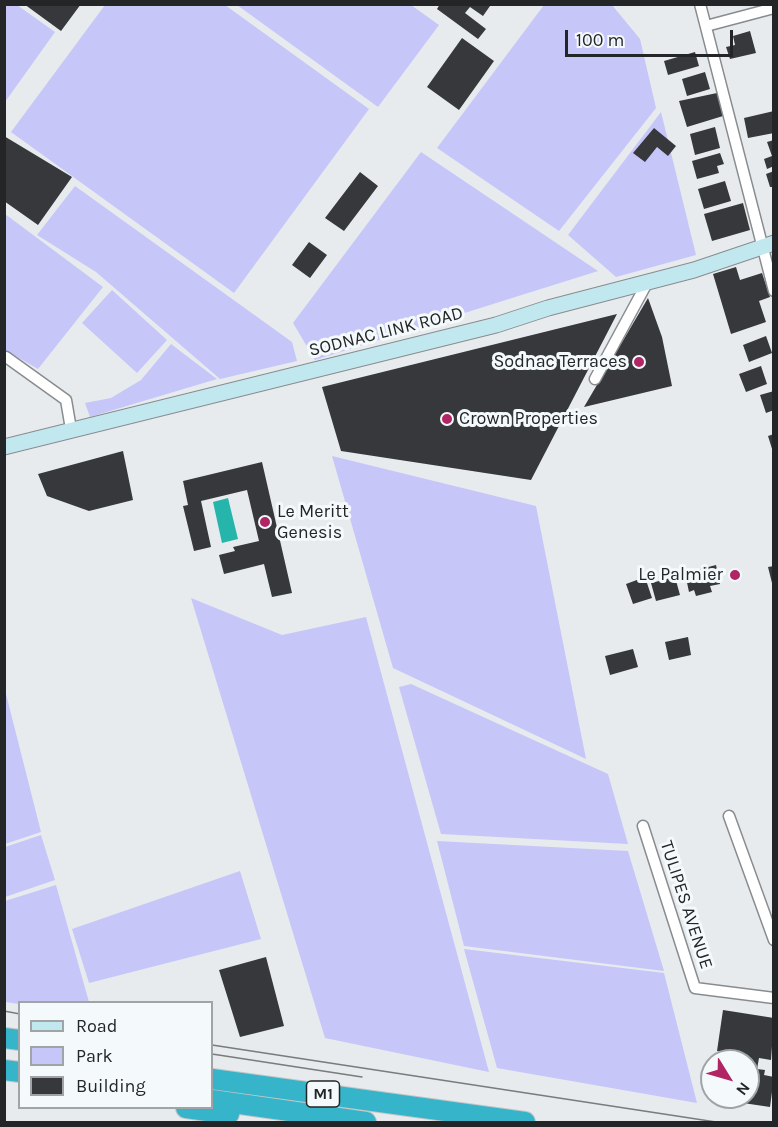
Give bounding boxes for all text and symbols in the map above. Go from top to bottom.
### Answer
scale bar [568,18,736,56]
text: 100 m [576,29,624,51]
street label: SODNAC LINK ROAD [307,302,465,362]
place label: Sodnac Terraces [493,351,627,373]
marker: Sodnac Terraces [632,355,646,369]
place label: Crown Properties [459,408,598,430]
marker: Crown Properties [440,412,454,426]
place label: Le Meritt Genesis [277,501,349,544]
marker: Le Meritt Genesis [258,515,272,529]
place label: Le Palmier [638,564,723,586]
marker: Le Palmier [728,568,742,582]
street label: TULIPES AVENUE [655,838,717,972]
legend [18,1001,213,1109]
text: Road [76,1015,117,1037]
text: Park [76,1045,113,1067]
north arrow [700,1049,760,1109]
text: Building [76,1075,146,1097]
text: N [732,1079,754,1099]
road number: M1 [306,1081,340,1107]

